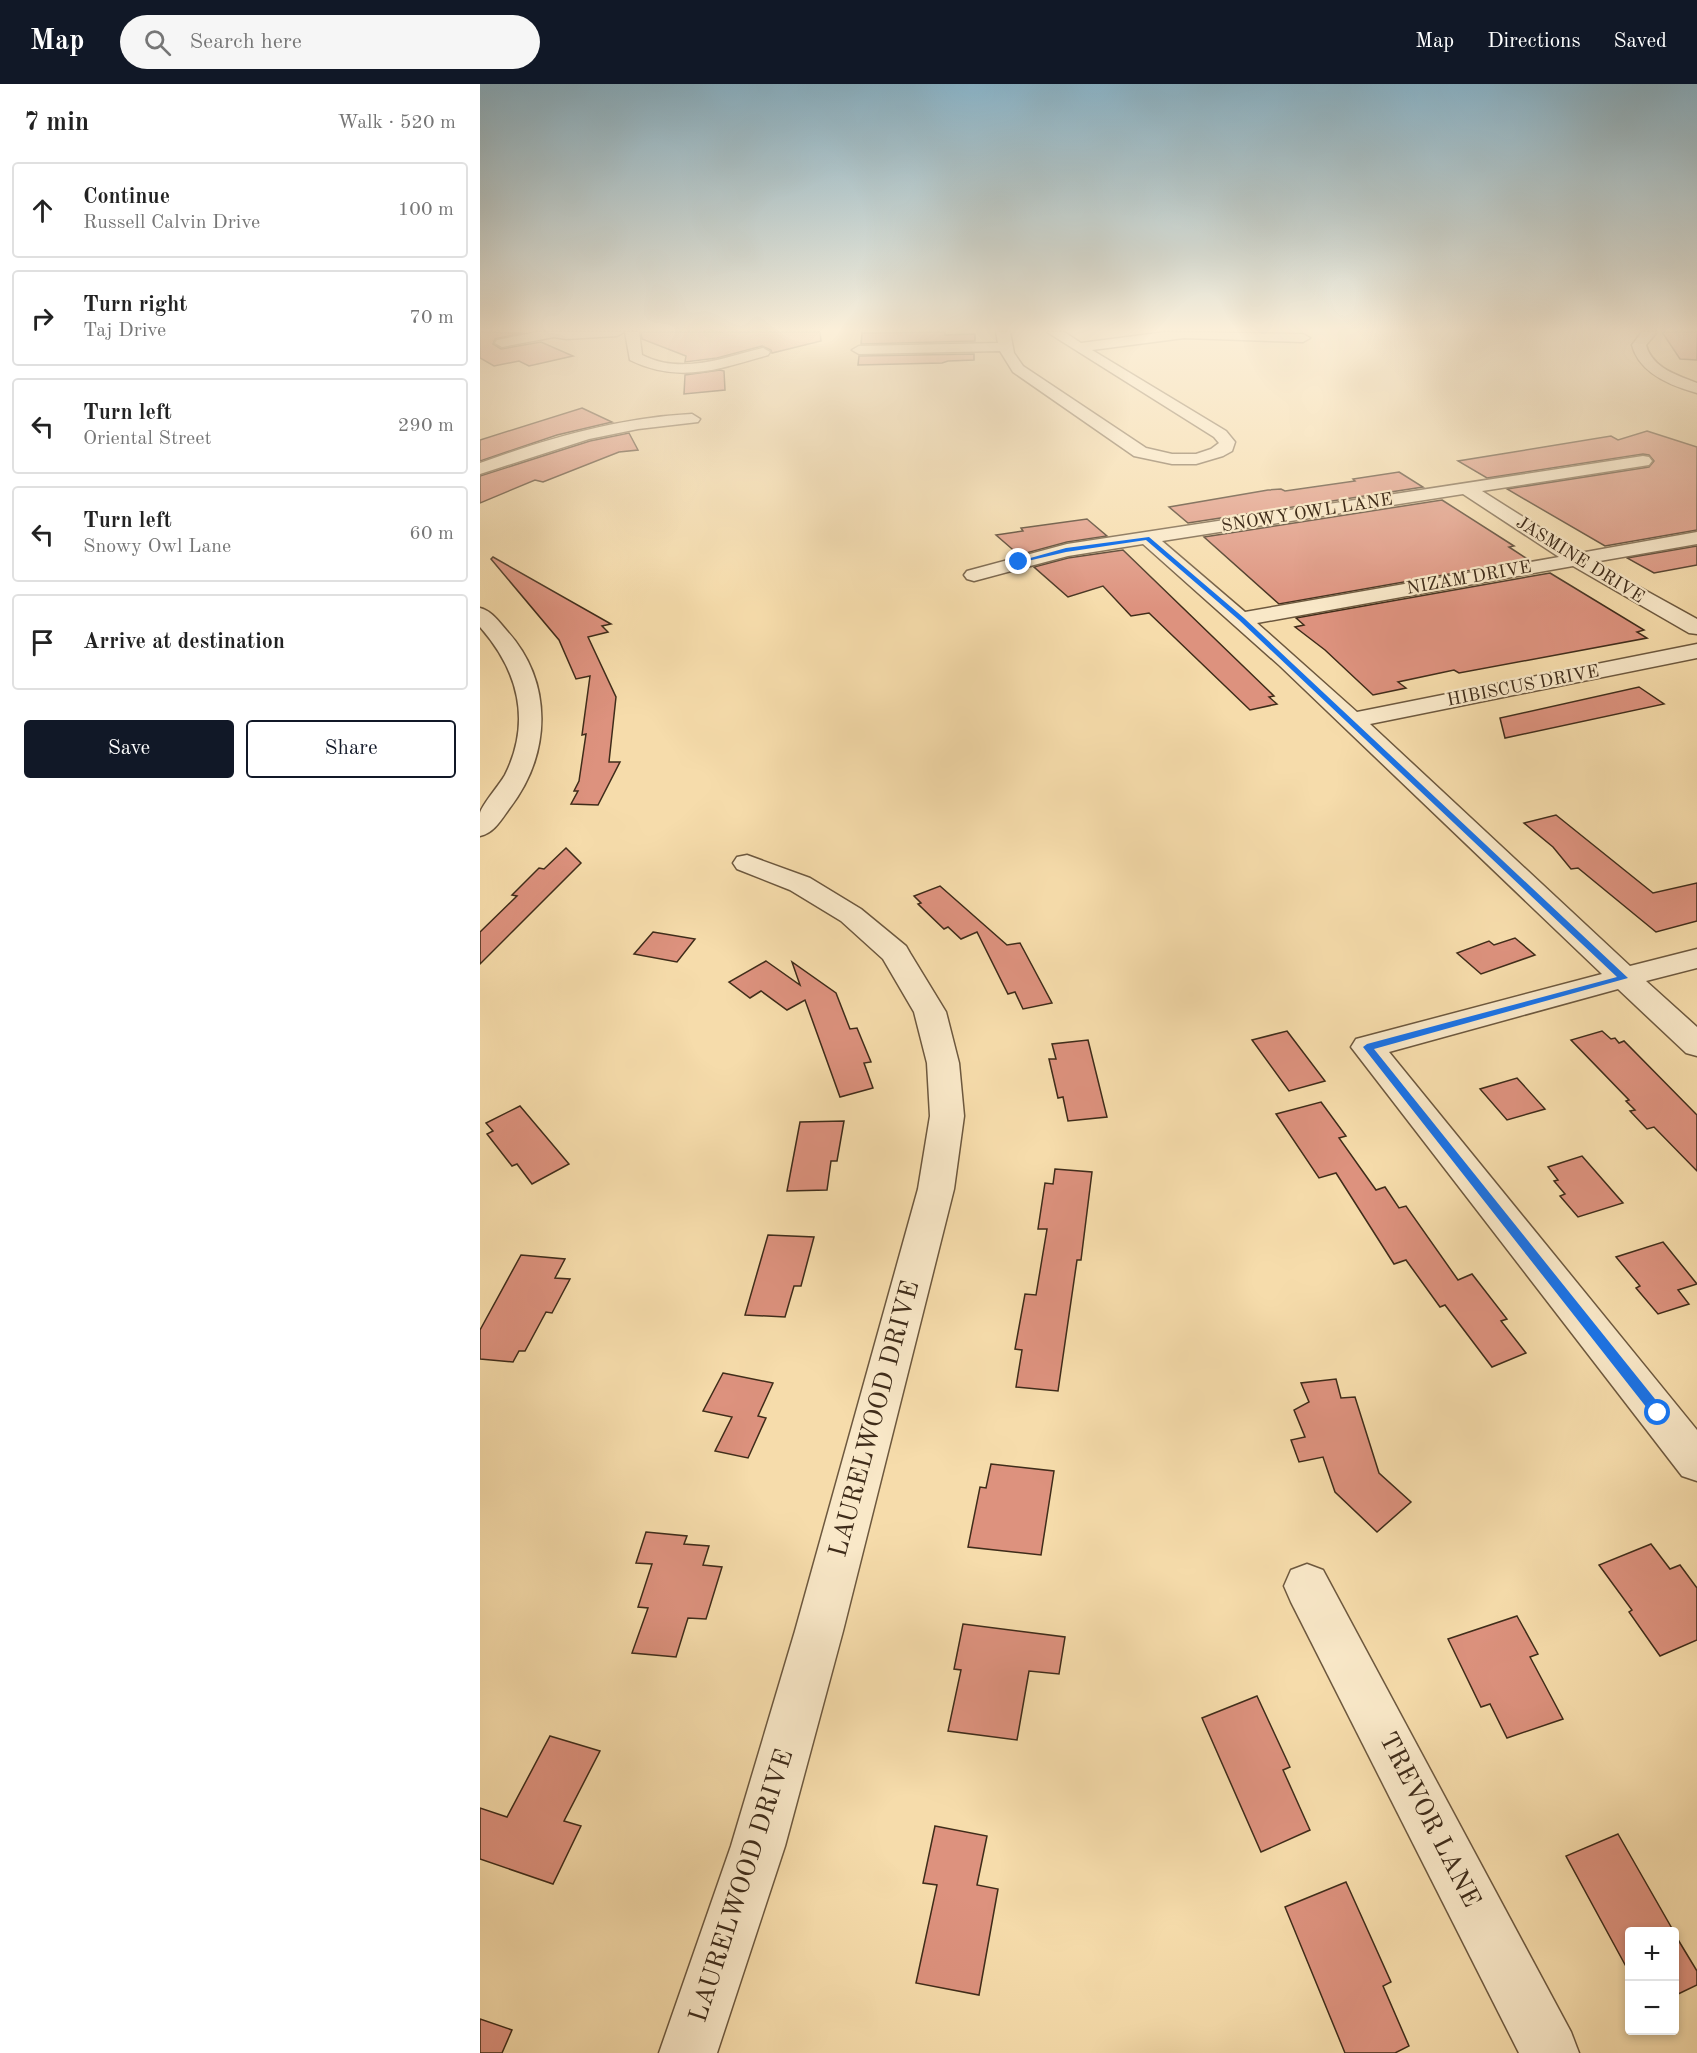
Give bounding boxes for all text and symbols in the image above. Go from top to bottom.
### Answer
search box [120,15,540,69]
icon: search [141,26,174,59]
text: Map [30,28,84,56]
text: Search here [189,31,302,53]
text: Map [1415,31,1454,52]
text: Directions [1487,31,1581,52]
text: Saved [1614,31,1667,52]
text: 7 min [24,110,89,136]
text: Walk · 520 m [337,113,456,133]
text: Continue [83,186,170,208]
icon: ahead [26,194,59,227]
text: 100 m [398,200,454,220]
text: Russell Calvin Drive [83,213,260,233]
text: Turn right [83,294,187,316]
icon: right [26,302,59,335]
text: 70 m [409,308,454,328]
text: Taj Drive [83,321,166,341]
text: Turn left [83,402,172,424]
icon: left [26,410,59,443]
text: 290 m [398,416,454,436]
text: Oriental Street [83,429,211,449]
street label: SNOWY OWL LANE [1220,491,1394,535]
text: Turn left [83,510,172,532]
street label: JASMINE DRIVE [1513,513,1647,607]
icon: left [26,518,59,551]
text: 60 m [409,524,454,544]
text: Snowy Owl Lane [83,537,231,557]
route end [1005,548,1031,574]
street label: NIZAM DRIVE [1405,558,1533,598]
icon: arrive [26,626,59,659]
text: Arrive at destination [83,631,285,653]
street label: HIBISCUS DRIVE [1445,662,1601,710]
button: Save [24,720,234,778]
button: Share [246,720,456,778]
street label: LAURELWOOD DRIVE [826,1278,924,1560]
route start [1644,1399,1670,1425]
street label: TREVOR LANE [1374,1728,1484,1912]
street label: LAURELWOOD DRIVE [686,1746,798,2026]
map controls [1625,1927,1679,2035]
button: + [1625,1927,1679,1981]
button: − [1625,1981,1679,2035]

